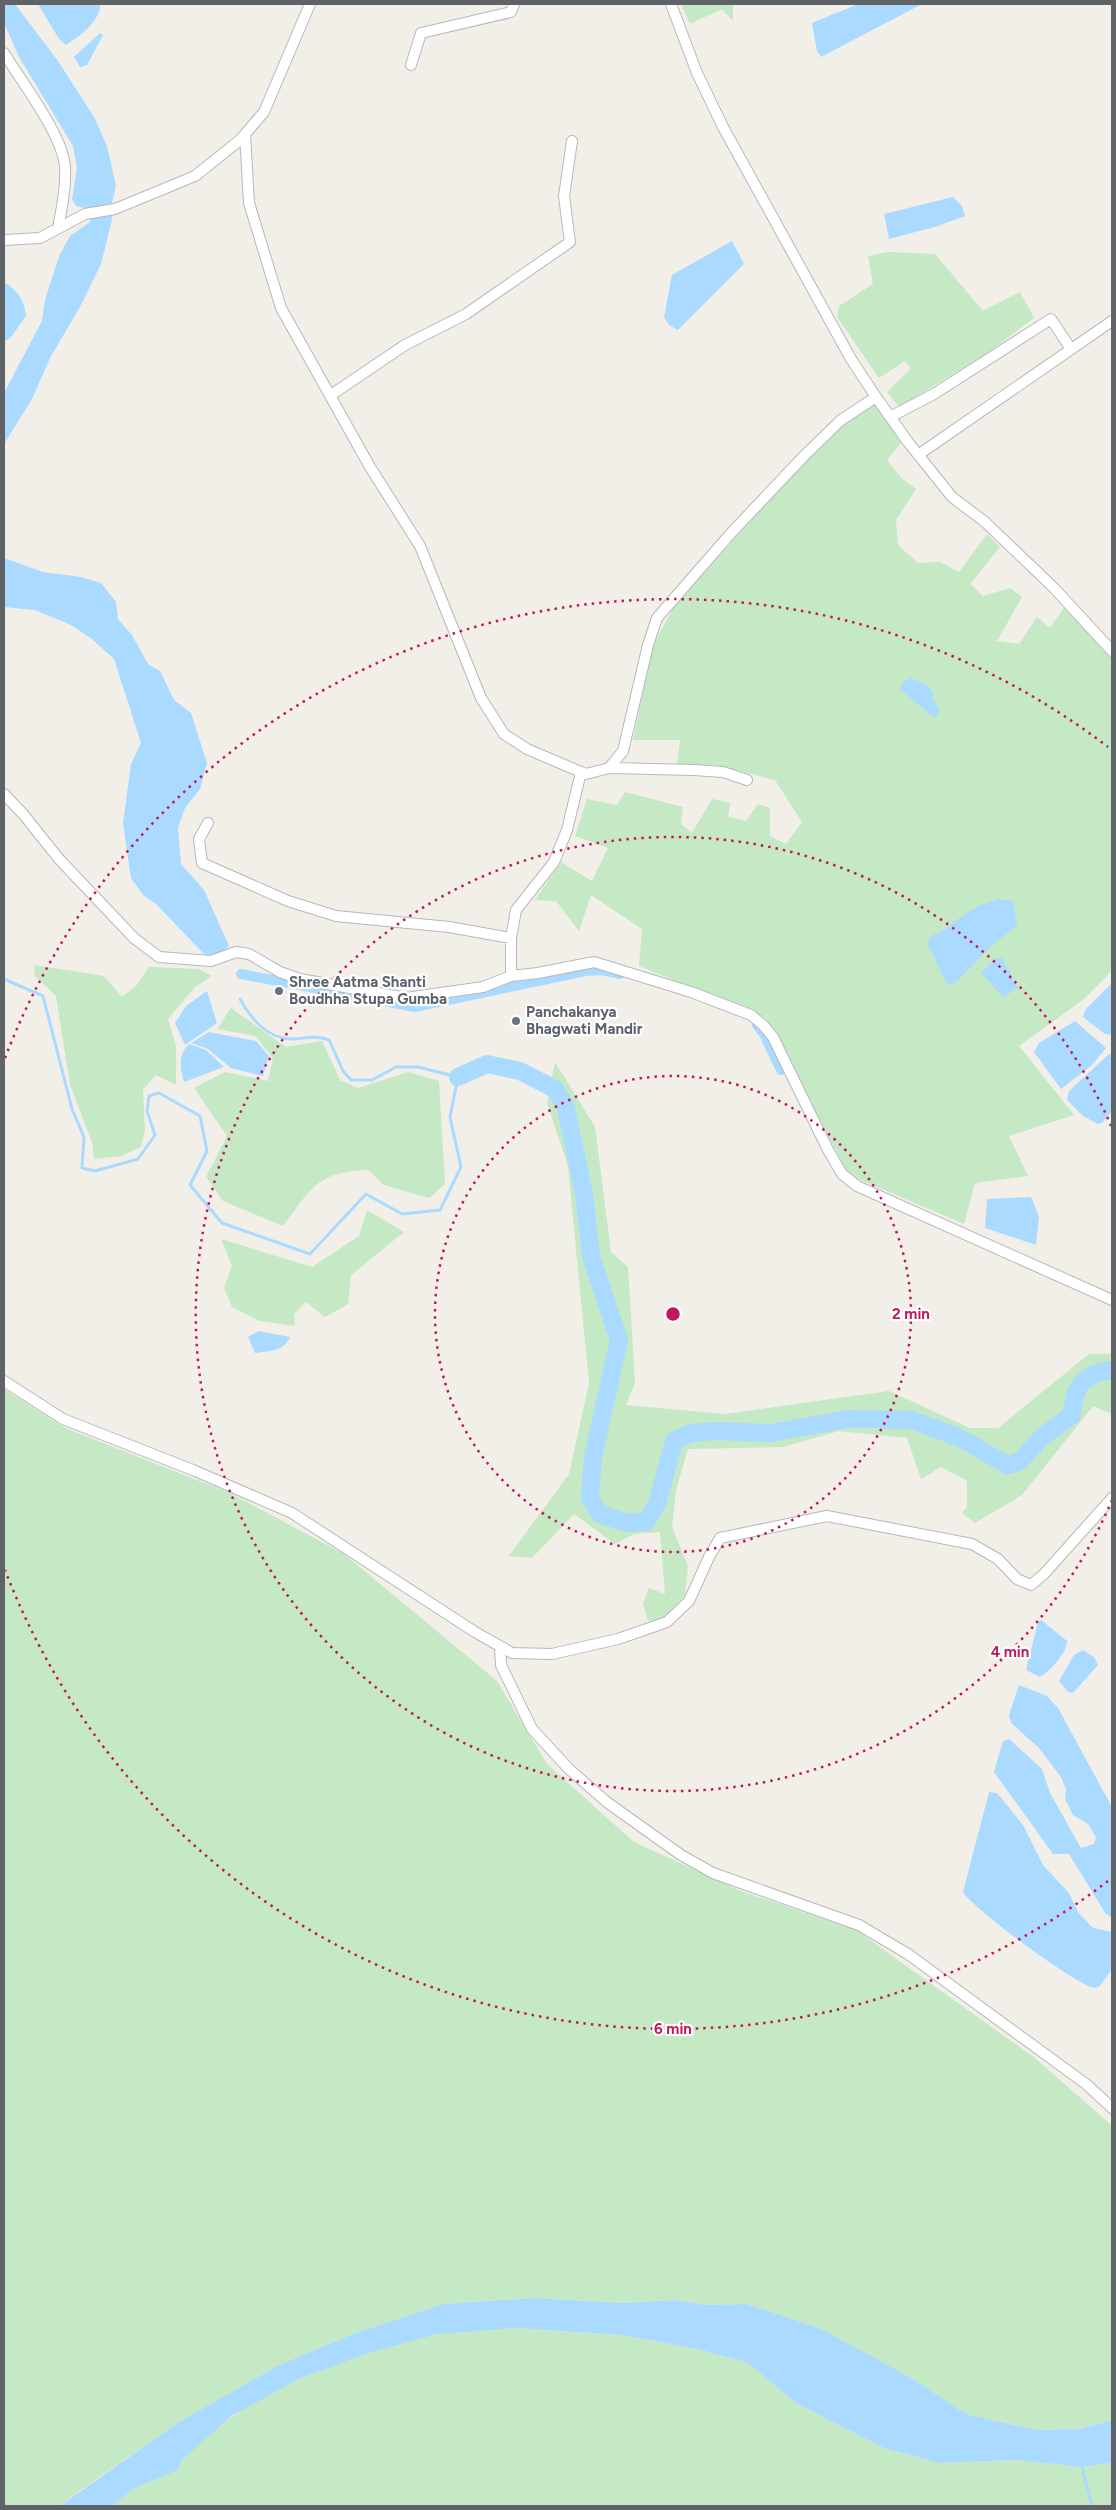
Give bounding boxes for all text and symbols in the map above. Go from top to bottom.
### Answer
place label: Shree Aatma Shanti Boudhha Stupa Gumba [289,973,447,1008]
marker: Shree Aatma Shanti Boudhha Stupa Gumba [273,985,285,997]
place label: Panchakanya Bhagwati Mandir [526,1003,643,1038]
marker: Panchakanya Bhagwati Mandir [510,1015,522,1027]
centre of rings [664,1305,682,1323]
text: 2 min [892,1305,930,1323]
text: 4 min [991,1643,1029,1661]
text: 6 min [654,2020,692,2038]

